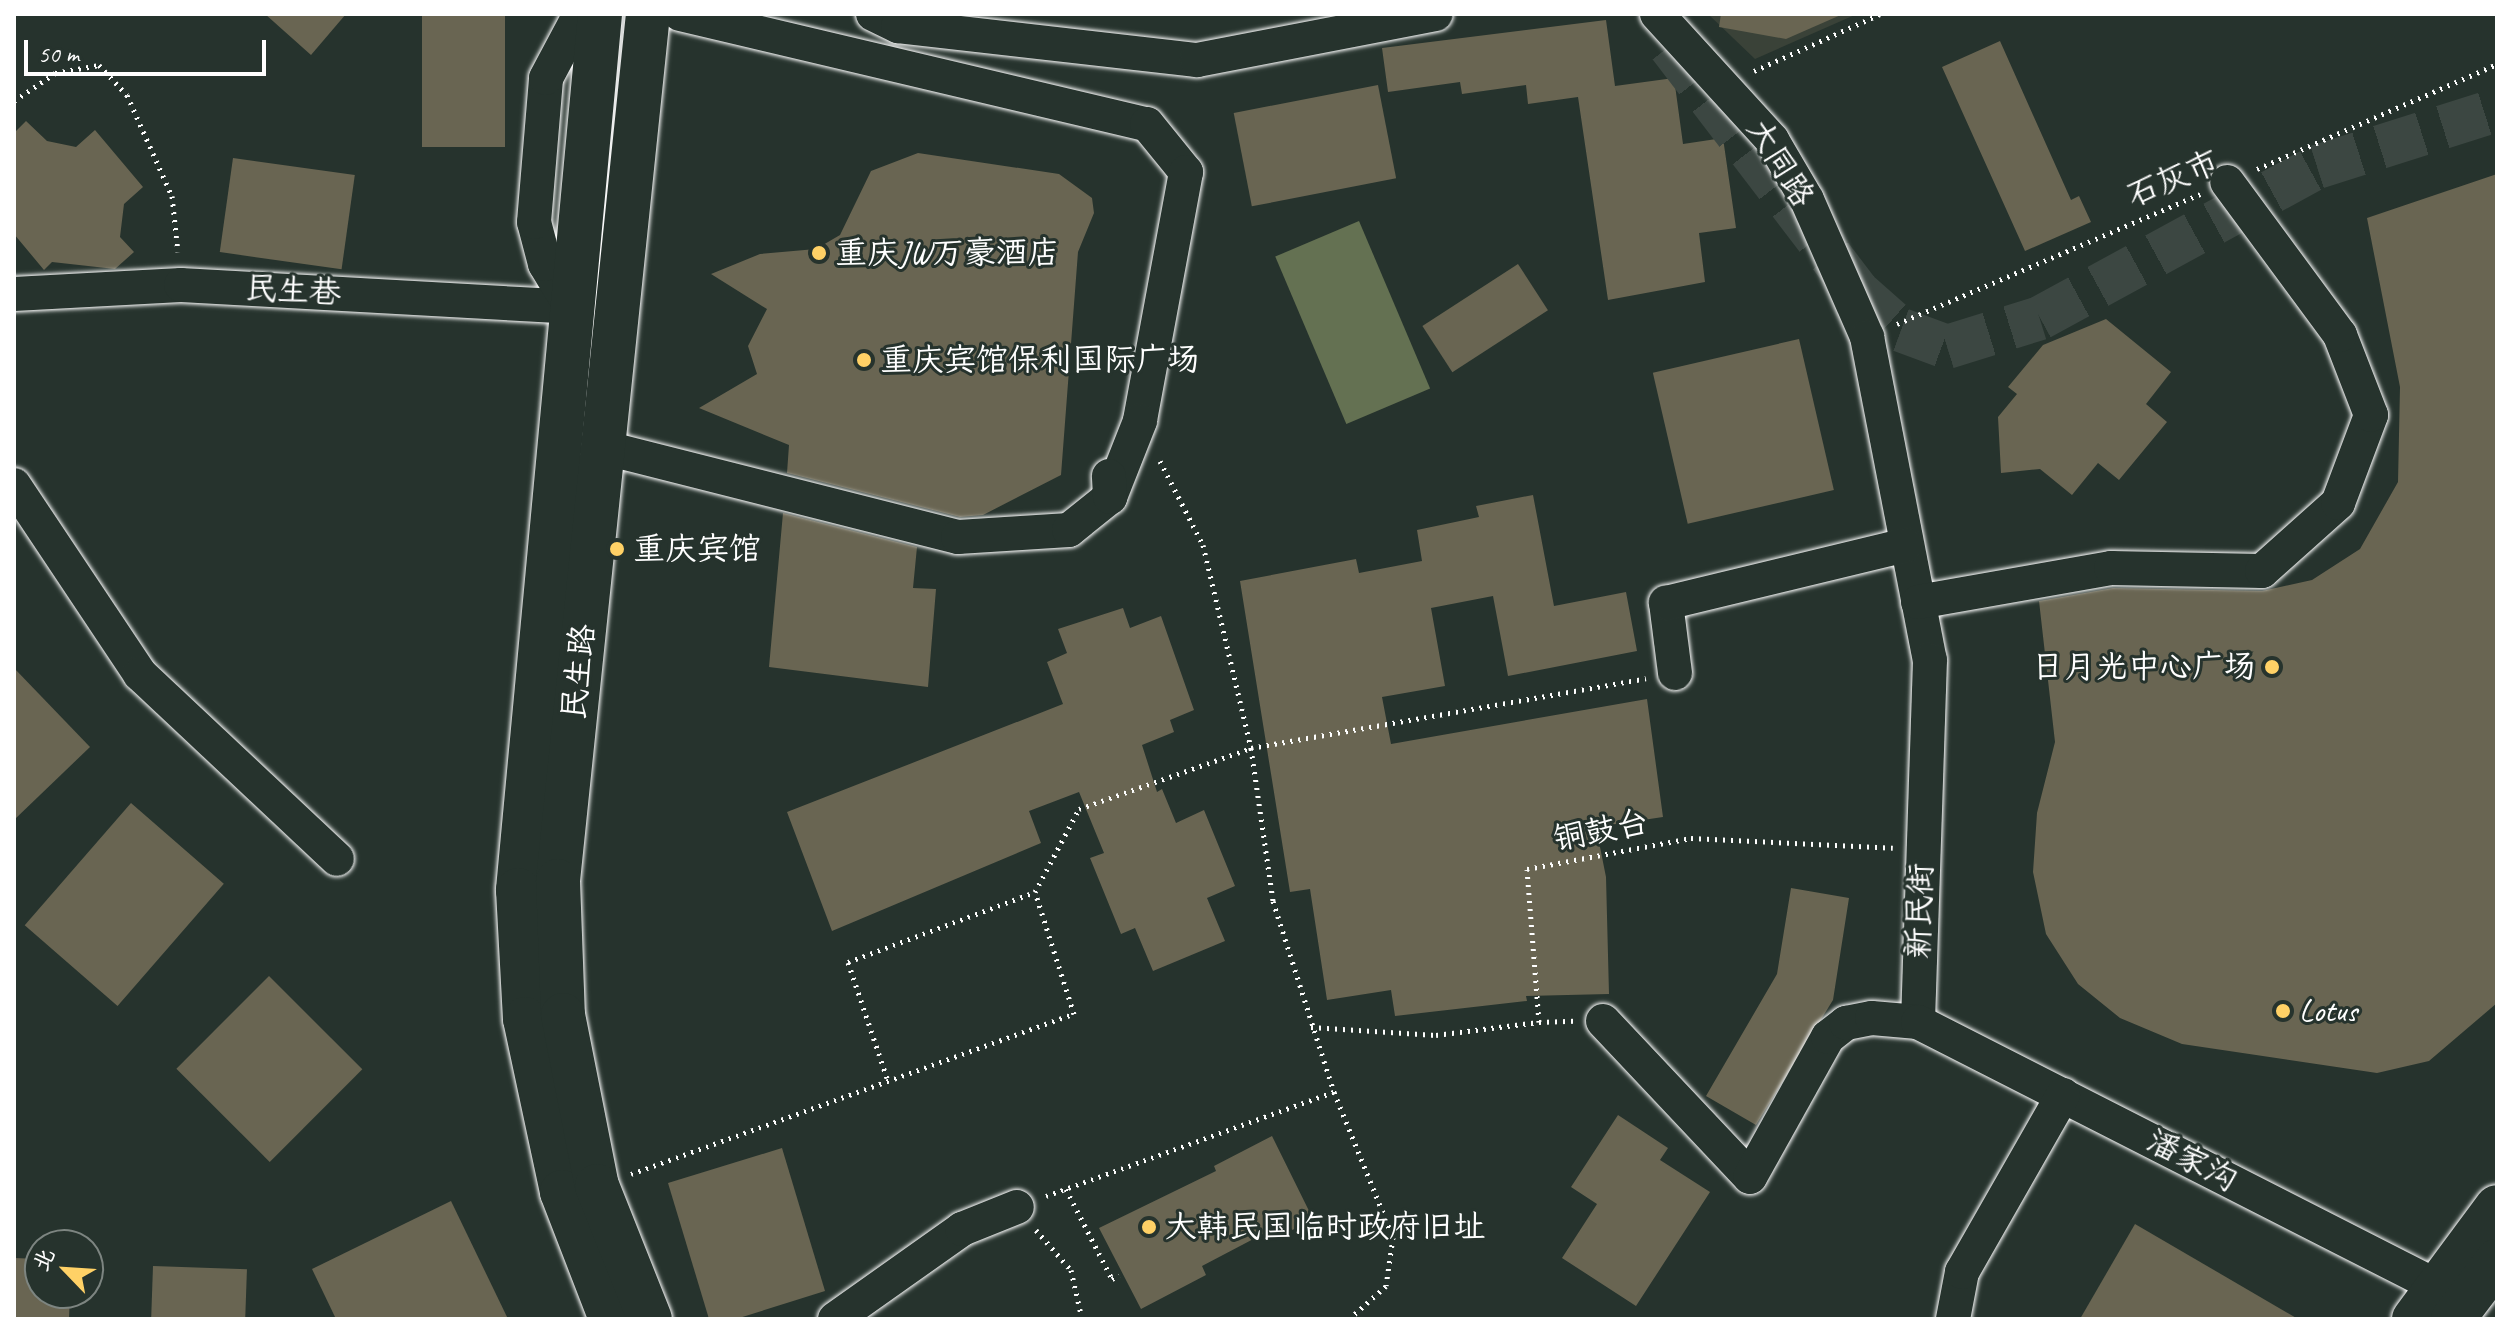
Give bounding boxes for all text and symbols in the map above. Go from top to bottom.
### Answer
scale bar [28,24,270,74]
text: 50 m [38,39,79,69]
street label: 大同路 [1738,112,1822,214]
street label: 石灰市 [2121,143,2225,215]
place label: 重庆JW万豪酒店 [835,234,1060,272]
marker: 重庆JW万豪酒店 [810,244,828,262]
street label: 民生巷 [244,269,342,313]
place label: 重庆宾馆保利国际广场 [880,341,1200,379]
marker: 重庆宾馆保利国际广场 [855,351,873,369]
place label: 重庆宾馆 [633,530,761,568]
marker: 重庆宾馆 [608,540,626,558]
street label: 民生路 [555,622,603,722]
place label: 日月光中心广场 [2032,648,2256,686]
marker: 日月光中心广场 [2263,658,2281,676]
street label: 铜鼓台 [1550,803,1652,859]
street label: 新民街 [1899,862,1941,960]
place label: Lotus [2299,992,2357,1030]
marker: Lotus [2274,1002,2292,1020]
street label: 潘家沟 [2141,1122,2243,1200]
place label: 大韩民国临时政府旧址 [1165,1208,1485,1246]
marker: 大韩民国临时政府旧址 [1140,1218,1158,1236]
north arrow [24,1229,104,1309]
text: 北 [27,1244,61,1276]

